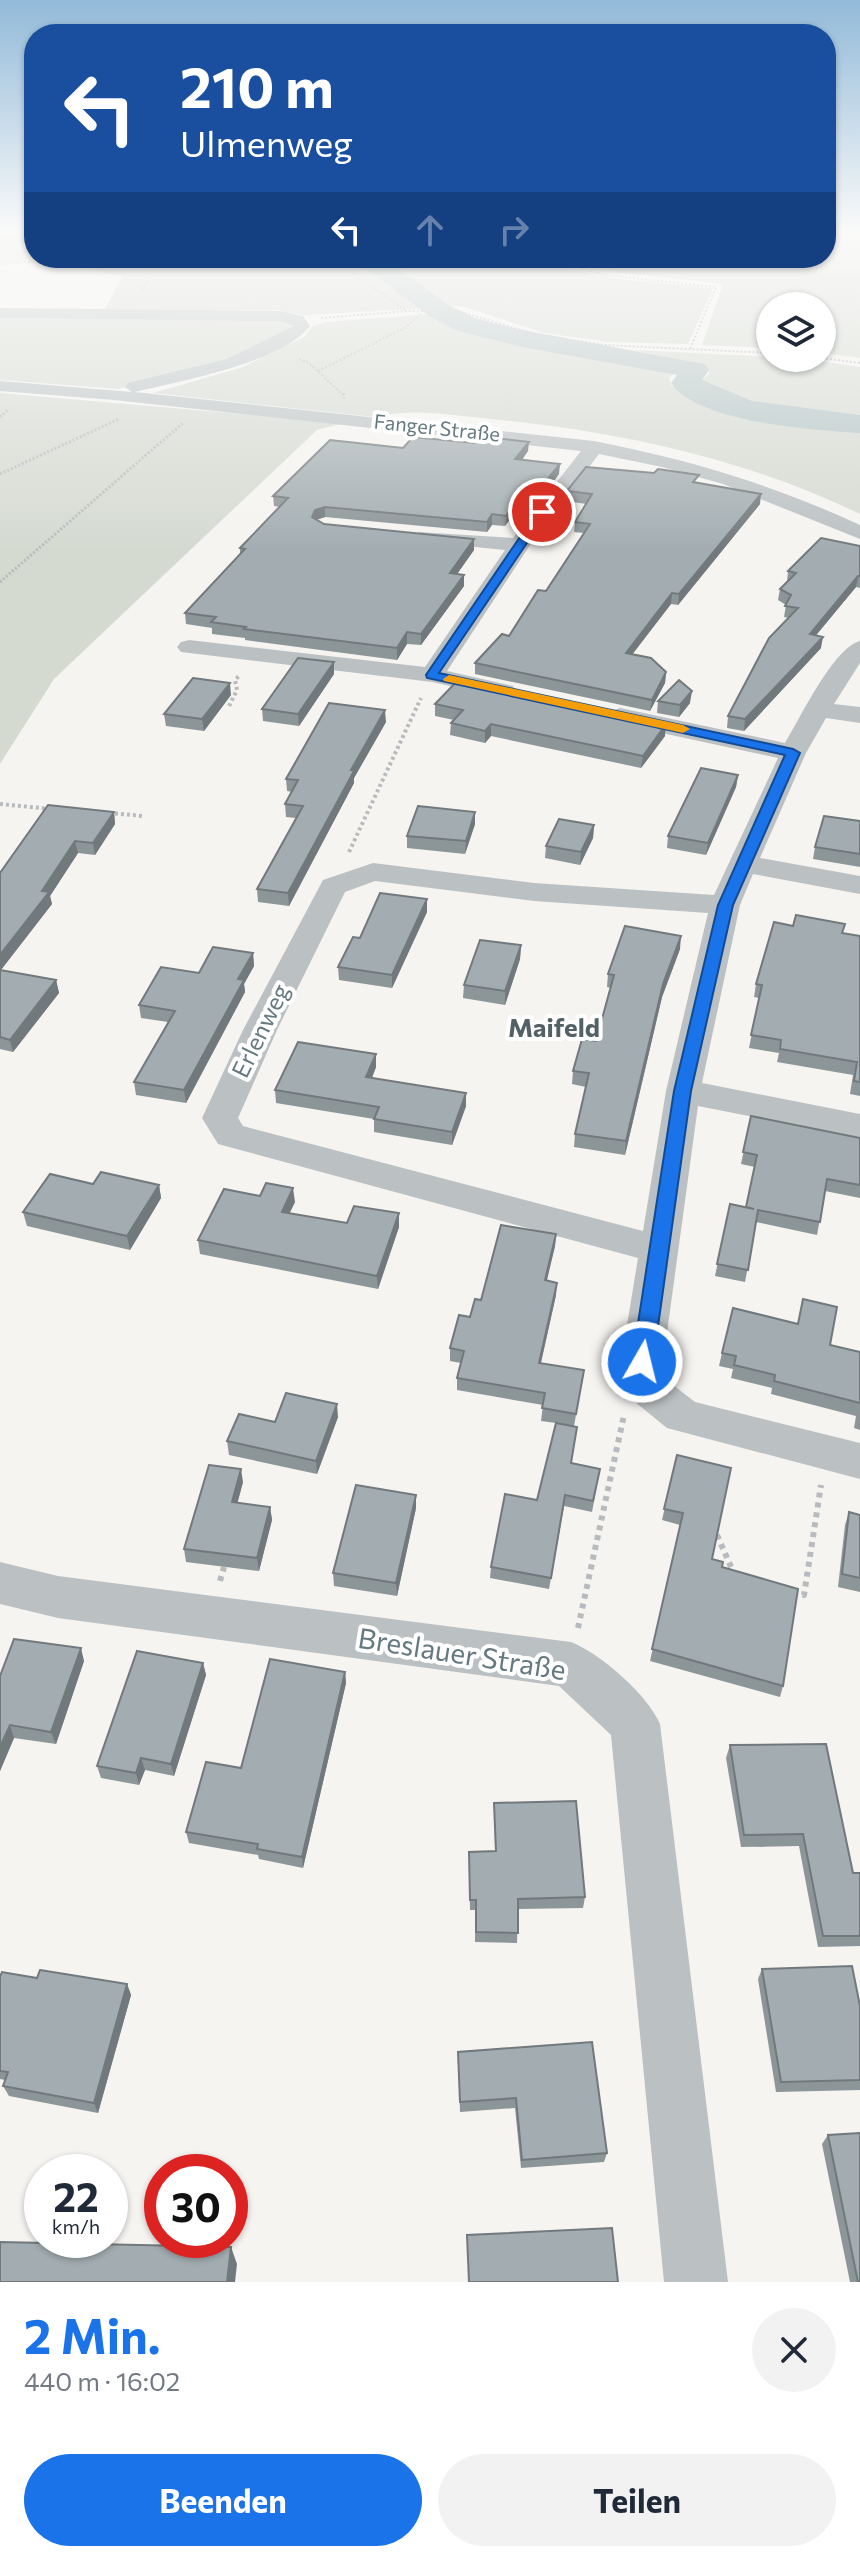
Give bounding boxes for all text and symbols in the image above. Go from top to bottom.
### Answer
text: 210 m [180,51,334,120]
icon: left [48,56,152,160]
text: Ulmenweg [180,120,353,164]
icon: left [324,208,368,252]
icon: ahead [408,208,452,252]
icon: right [492,208,536,252]
map controls [756,292,836,372]
button: layers [756,292,836,372]
street label: Fanger Straße [373,408,501,446]
pin [508,478,576,546]
icon: arrive [520,490,564,534]
street label: Erlenweg [225,979,295,1082]
district label: Maifeld [508,1011,600,1042]
position arrow [600,1320,684,1404]
street label: Breslauer Straße [356,1620,568,1686]
speed limit sign: 30 [144,2154,248,2258]
text: 22 [53,2171,99,2220]
text: km/h [52,2214,100,2238]
text: 2 Min. [24,2305,161,2364]
button: close [752,2308,836,2392]
text: 440 m · 16:02 [24,2365,180,2396]
button: Beenden [24,2454,422,2546]
button: Teilen [438,2454,836,2546]

